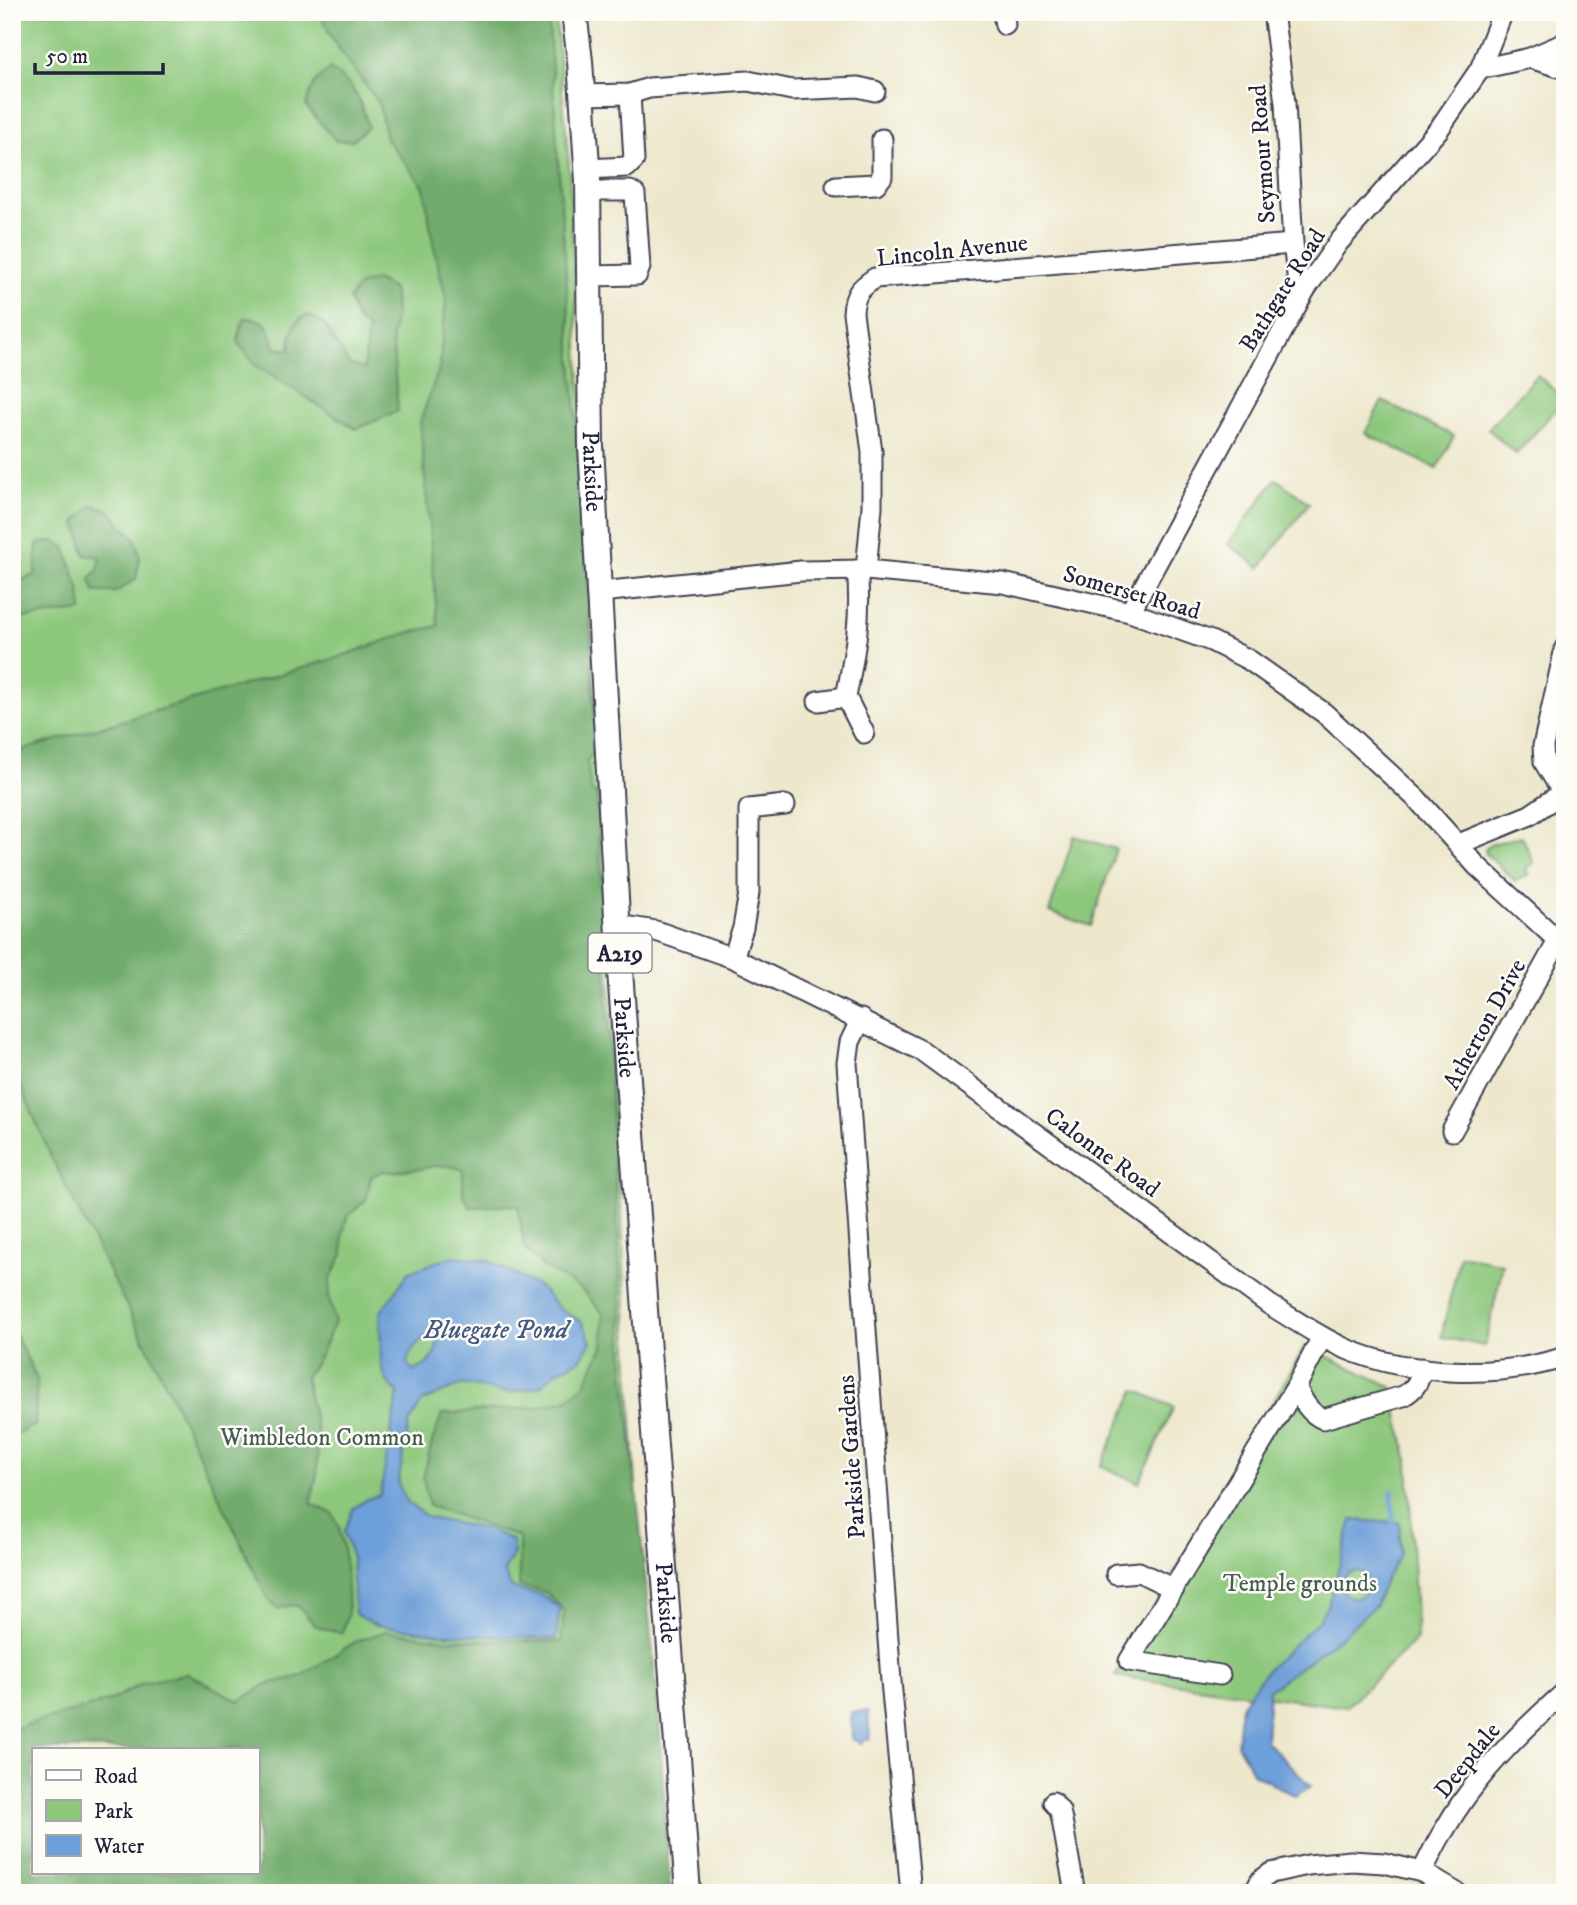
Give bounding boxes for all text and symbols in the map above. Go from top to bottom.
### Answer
scale bar [35,32,163,76]
text: 50 m [46,44,88,70]
street label: Seymour Road [1243,84,1283,224]
street label: Bathgate Road [1233,223,1333,358]
street label: Lincoln Avenue [875,228,1029,274]
street label: Parkside [575,431,609,513]
street label: Somerset Road [1060,559,1204,627]
road number: A219 [588,934,652,972]
street label: Atherton Drive [1437,954,1533,1095]
street label: Parkside [606,996,642,1079]
street label: Calonne Road [1039,1101,1166,1205]
water label: Bluegate Pond [423,1314,572,1347]
street label: Parkside Gardens [831,1374,873,1540]
park label: Wimbledon Common [219,1423,424,1453]
street label: Parkside [648,1561,684,1644]
park label: Temple grounds [1223,1569,1377,1599]
street label: Deepdale [1428,1717,1507,1805]
legend [32,1748,259,1874]
text: Road [94,1764,138,1790]
text: Park [94,1799,134,1825]
text: Water [93,1834,144,1860]

